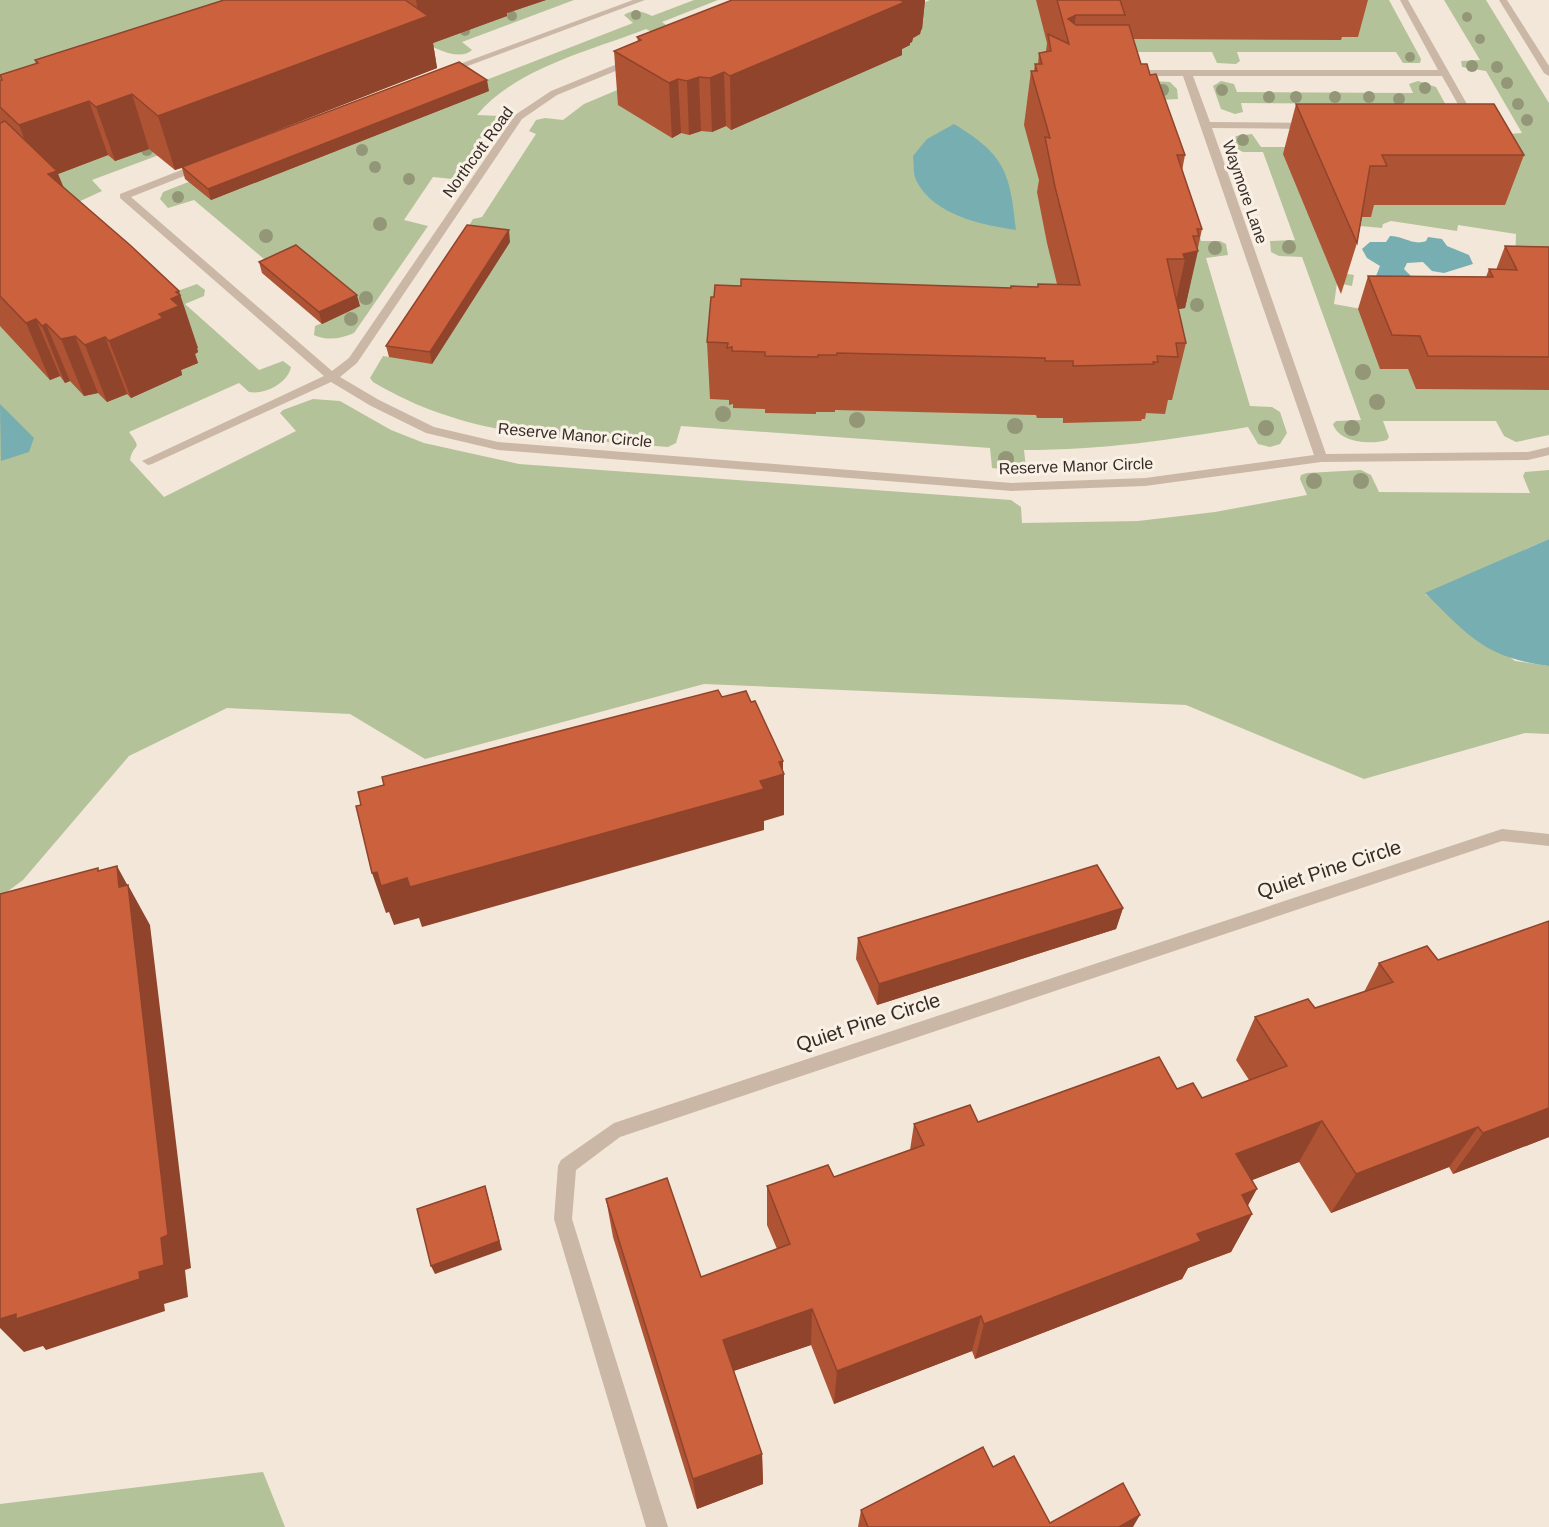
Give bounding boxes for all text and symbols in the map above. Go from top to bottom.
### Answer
street label: Northcott Road [439,103,517,201]
street label: Waymore Lane [1219,138,1271,246]
street label: Reserve Manor Circle [497,420,653,450]
street label: Reserve Manor Circle [998,455,1154,477]
street label: Quiet Pine Circle [1254,835,1404,903]
street label: Quiet Pine Circle [793,988,943,1056]

